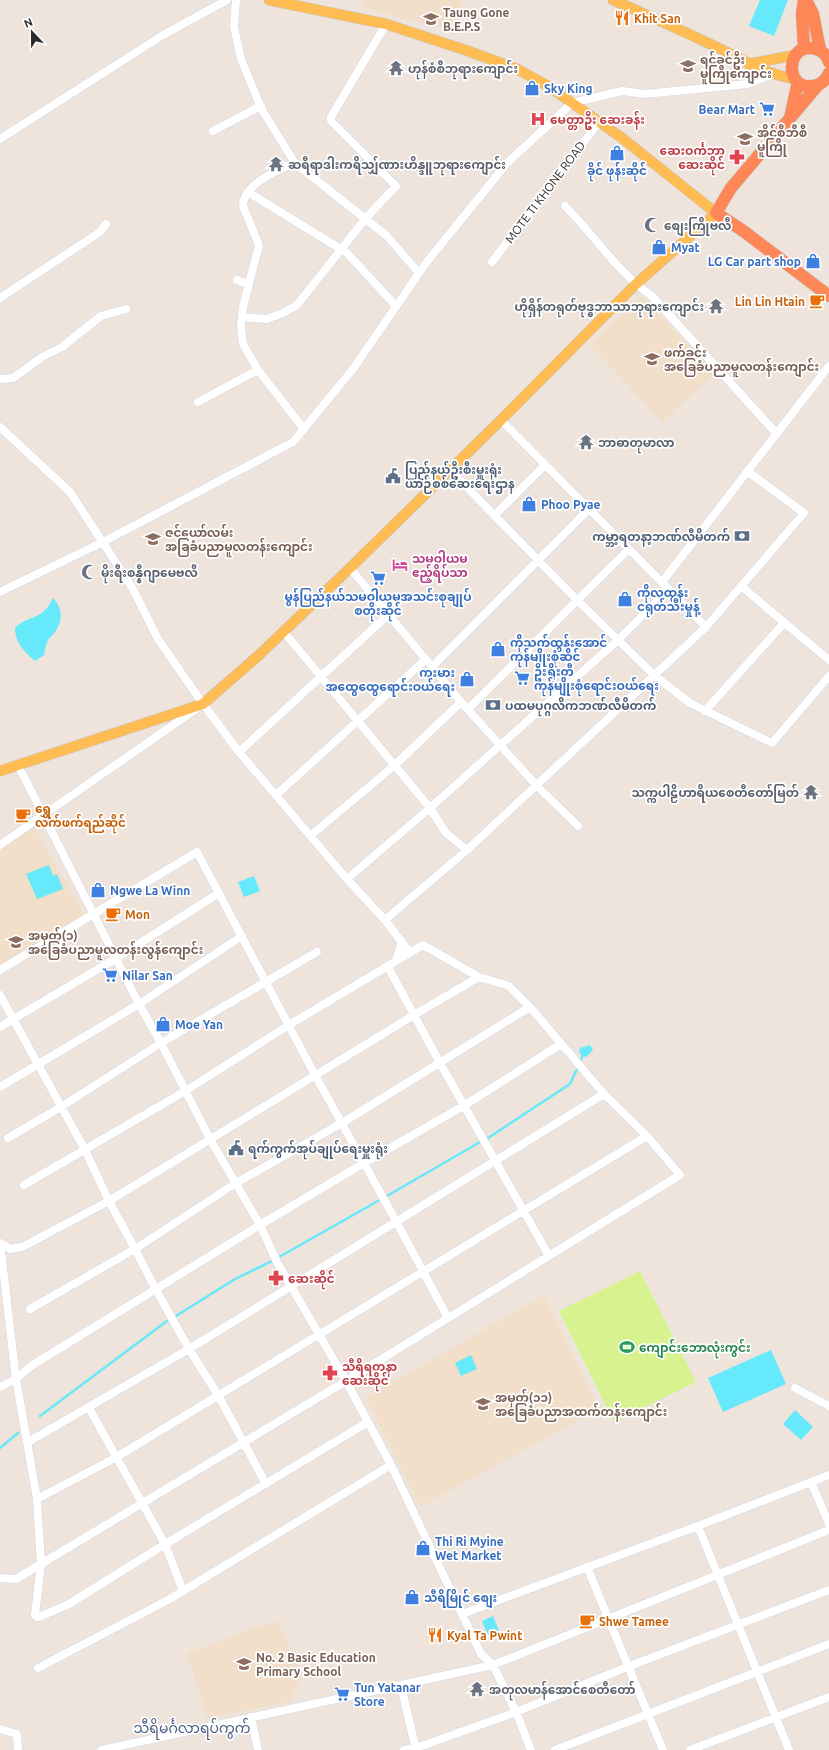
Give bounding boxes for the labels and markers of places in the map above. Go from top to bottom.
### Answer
place label: Taung Gone B.E.P.S [443,6,509,33]
restaurant icon: Khit San [613,9,631,27]
school or university icon: Taung Gone B.E.P.S [422,10,440,28]
place label: Khit San [634,12,681,25]
place label: ရင်ခွင်ဦး မူကြိုကျောင်း [700,50,772,85]
school or university icon: ရင်ခွင်ဦး မူကြိုကျောင်း [679,57,697,75]
temple icon: ဟုန်စံစီဘုရားကျောင်း [387,59,405,77]
place label: ဟုန်စံစီဘုရားကျောင်း [408,59,518,80]
shop icon: Sky King [523,79,541,97]
place label: Sky King [544,82,593,95]
supermarket icon: Bear Mart [758,100,776,118]
place label: Bear Mart [699,103,755,116]
hospital icon: မေတ္တာဦး ဆေးခန်း [529,110,547,128]
place label: မေတ္တာဦး ဆေးခန်း [550,110,645,130]
place label: အိုင်စီဘီစီ မူကြို [757,123,807,158]
school or university icon: အိုင်စီဘီစီ မူကြို [736,130,754,148]
place label: ဆေးဝင်္ကဘာ ဆေးဆိုင် [660,142,725,176]
shop icon: ခိုင် ဖုန်းဆိုင် [608,144,626,162]
pharmacy icon: ဆေးဝင်္ကဘာ ဆေးဆိုင် [728,148,746,166]
temple icon: ဆရီရာဒါးကရိသျှ်ဏားဟိန္ဒူဘုရားကျောင်း [267,155,285,173]
place label: ဆရီရာဒါးကရိသျှ်ဏားဟိန္ဒူဘုရားကျောင်း [288,155,506,176]
place label: ခိုင် ဖုန်းဆိုင် [587,161,647,182]
mosque icon: စျေးကြိုဗလီ [643,216,661,234]
place label: စျေးကြိုဗလီ [664,217,731,237]
shop icon: Myat [650,238,668,256]
place label: Myat [671,241,700,254]
shop icon: LG Car part shop [804,252,822,270]
place label: LG Car part shop [708,255,801,268]
cafe icon: Lin Lin Htain [808,292,826,310]
place label: Lin Lin Htain [735,295,805,308]
place label: ဟိုရှိန်တရုတ်ဗုဒ္ဓဘာသာဘုရားကျောင်း [514,297,704,318]
temple icon: ဟိုရှိန်တရုတ်ဗုဒ္ဓဘာသာဘုရားကျောင်း [707,297,725,315]
place label: ဖက်ခင်း အခြေခံပညာမူလတန်းကျောင်း [664,343,819,378]
school or university icon: ဖက်ခင်း အခြေခံပညာမူလတန်းကျောင်း [643,350,661,368]
temple icon: ဘာဓာတုမာလာ [577,433,595,451]
place label: ဘာဓာတုမာလာ [598,436,674,454]
place label: ပြည်နယ်ဦးစီးမှူးရုံး ယာဉ်စစ်ဆေးရေးဌာန [405,460,515,494]
public building icon: ပြည်နယ်ဦးစီးမှူးရုံး ယာဉ်စစ်ဆေးရေးဌာန [384,467,402,485]
shop icon: Phoo Pyae [520,495,538,513]
place label: Phoo Pyae [541,498,601,511]
place label: ဇင်ယော်လမ်း အခြခံပညာမူလတန်းကျောင်း [165,523,313,558]
place label: ကမ္ဘာ့ရတနာ့ဘဏ်လီမိတက် [592,527,730,547]
bank icon: ကမ္ဘာ့ရတနာ့ဘဏ်လီမိတက် [733,527,751,545]
school or university icon: ဇင်ယော်လမ်း အခြခံပညာမူလတန်းကျောင်း [144,530,162,548]
place label: သမဝါယမ ဧည့်ရိပ်သာ [412,550,468,583]
hotel icon: သမဝါယမ ဧည့်ရိပ်သာ [391,556,409,574]
mosque icon: မိုးရီးစန္နီဂျာမေဗလီ [80,563,98,581]
place label: မိုးရီးစန္နီဂျာမေဗလီ [101,564,198,584]
supermarket icon: မွန်ပြည်နယ်သမဝါယမအသင်းစုချုပ် စတိုးဆိုင် [369,569,387,587]
place label: ကိုလှထွန်း ငရုတ်သီးမှုန့် [637,583,701,618]
place label: မွန်ပြည်နယ်သမဝါယမအသင်းစုချုပ် စတိုးဆိုင် [284,587,472,622]
shop icon: ကိုလှထွန်း ငရုတ်သီးမှုန့် [616,590,634,608]
place label: ကိုသက်ထွန်းအောင် ကုန်မျိုးစုံဆိုင် [510,633,607,668]
shop icon: ကိုသက်ထွန်းအောင် ကုန်မျိုးစုံဆိုင် [489,640,507,658]
place label: ဦးရှိုးတီ ကုန်မျိုးစုံရောင်းဝယ်ရေး [534,663,659,697]
place label: ကူးမား အထွေထွေရောင်းဝယ်ရေး [325,666,455,697]
supermarket icon: ဦးရှိုးတီ ကုန်မျိုးစုံရောင်းဝယ်ရေး [513,669,531,687]
shop icon: ကူးမား အထွေထွေရောင်းဝယ်ရေး [458,670,476,688]
bank icon: ပထမပုဂ္ဂလိကဘဏ်လီမိတက် [484,696,502,714]
place label: ပထမပုဂ္ဂလိကဘဏ်လီမိတက် [505,696,656,717]
place label: သက္ကပါဠိဟာရိယစေတီတော်မြတ် [631,783,799,803]
temple icon: သက္ကပါဠိဟာရိယစေတီတော်မြတ် [802,783,820,801]
place label: ရွှေ လက်ဖက်ရည်ဆိုင် [35,802,126,834]
cafe icon: ရွှေ လက်ဖက်ရည်ဆိုင် [14,806,32,824]
shop icon: Ngwe La Winn [89,881,107,899]
place label: Ngwe La Winn [110,884,190,897]
cafe icon: Mon [104,905,122,923]
place label: Mon [125,908,150,921]
place label: အမှတ်(၁) အခြေခံပညာမူလတန်းလွန်ကျောင်း [28,926,203,961]
school or university icon: အမှတ်(၁) အခြေခံပညာမူလတန်းလွန်ကျောင်း [7,933,25,951]
supermarket icon: Nilar San [101,966,119,984]
place label: Nilar San [122,969,173,982]
shop icon: Moe Yan [154,1015,172,1033]
place label: Moe Yan [175,1018,223,1031]
public building icon: ရက်ကွက်အုပ်ချုပ်ရေးမှူးရုံး [227,1139,245,1157]
place label: ရက်ကွက်အုပ်ချုပ်ရေးမှူးရုံး [248,1139,388,1160]
pharmacy icon: ဆေးဆိုင် [267,1269,285,1287]
place label: ဆေးဆိုင် [288,1269,335,1290]
sports icon: ကျောင်းဘောလုံးကွင်း [618,1338,636,1356]
place label: ကျောင်းဘောလုံးကွင်း [639,1338,751,1359]
place label: သီရိရတနာ ဆေးဆိုင် [342,1358,397,1392]
pharmacy icon: သီရိရတနာ ဆေးဆိုင် [321,1364,339,1382]
place label: အမှတ်(၁၁) အခြေခံပညာအထက်တန်းကျောင်း [495,1388,667,1423]
school or university icon: အမှတ်(၁၁) အခြေခံပညာအထက်တန်းကျောင်း [474,1395,492,1413]
place label: Thi Ri Myine Wet Market [435,1535,504,1562]
shop icon: Thi Ri Myine Wet Market [414,1539,432,1557]
shop icon: သီရိမြိုင် စျေး [403,1588,421,1606]
place label: သီရိမြိုင် စျေး [424,1588,497,1609]
cafe icon: Shwe Tamee [578,1612,596,1630]
place label: Shwe Tamee [599,1615,669,1628]
restaurant icon: Kyal Ta Pwint [426,1626,444,1644]
place label: Kyal Ta Pwint [447,1629,522,1642]
place label: No. 2 Basic Education Primary School [256,1651,376,1678]
school or university icon: No. 2 Basic Education Primary School [235,1655,253,1673]
temple icon: အတုလမာန်အောင်စေတီတော် [468,1680,486,1698]
place label: အတုလမာန်အောင်စေတီတော် [489,1680,636,1701]
place label: Tun Yatanar Store [354,1681,421,1708]
supermarket icon: Tun Yatanar Store [333,1685,351,1703]

